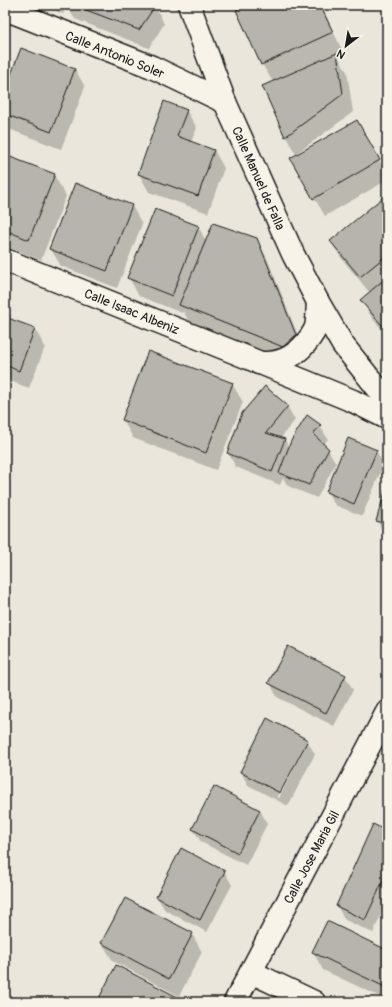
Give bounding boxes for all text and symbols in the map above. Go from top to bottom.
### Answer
north arrow [326,26,366,66]
street label: Calle Antonio Soler [63,28,167,82]
text: N [334,46,348,62]
street label: Calle Manuel de Falla [228,124,288,233]
street label: Calle Isaac Albeniz [82,286,182,338]
street label: Calle Jose Maria Gil [281,808,343,907]

